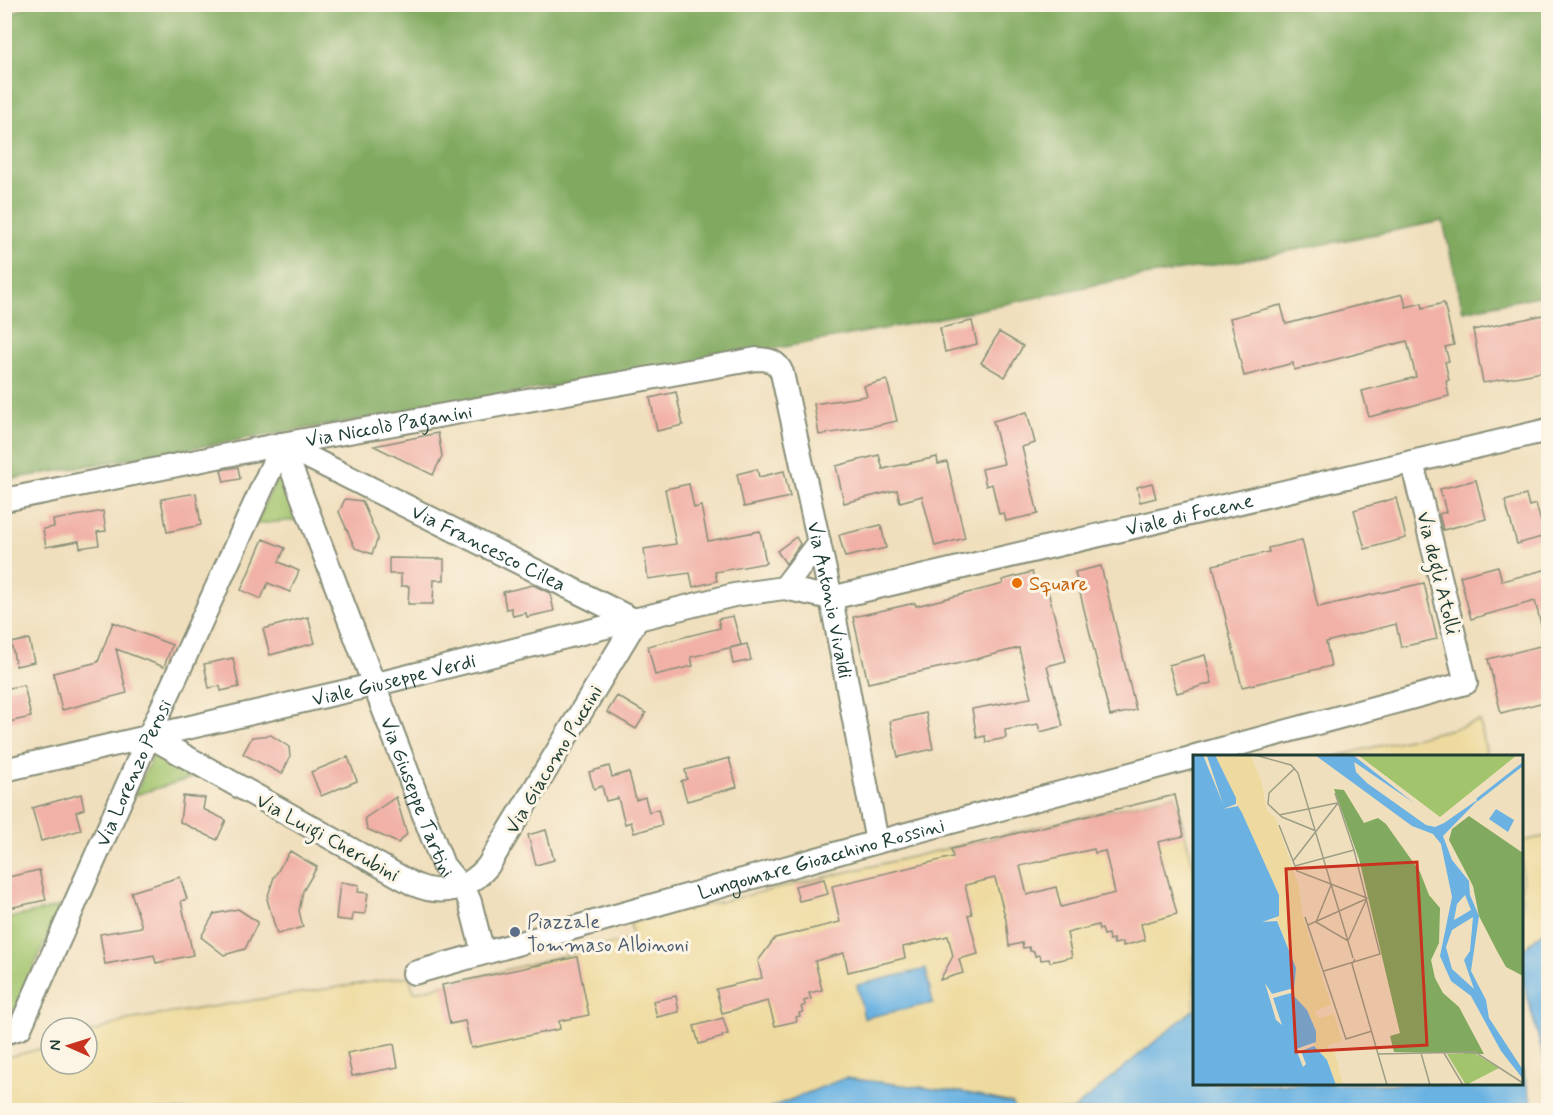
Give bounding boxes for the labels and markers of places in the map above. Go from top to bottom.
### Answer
place label: Square [1029,571,1088,598]
marker: Square [1010,576,1024,590]
place label: Piazzale Tommaso Albinoni [527,909,689,959]
marker: Piazzale Tommaso Albinoni [508,925,522,939]

